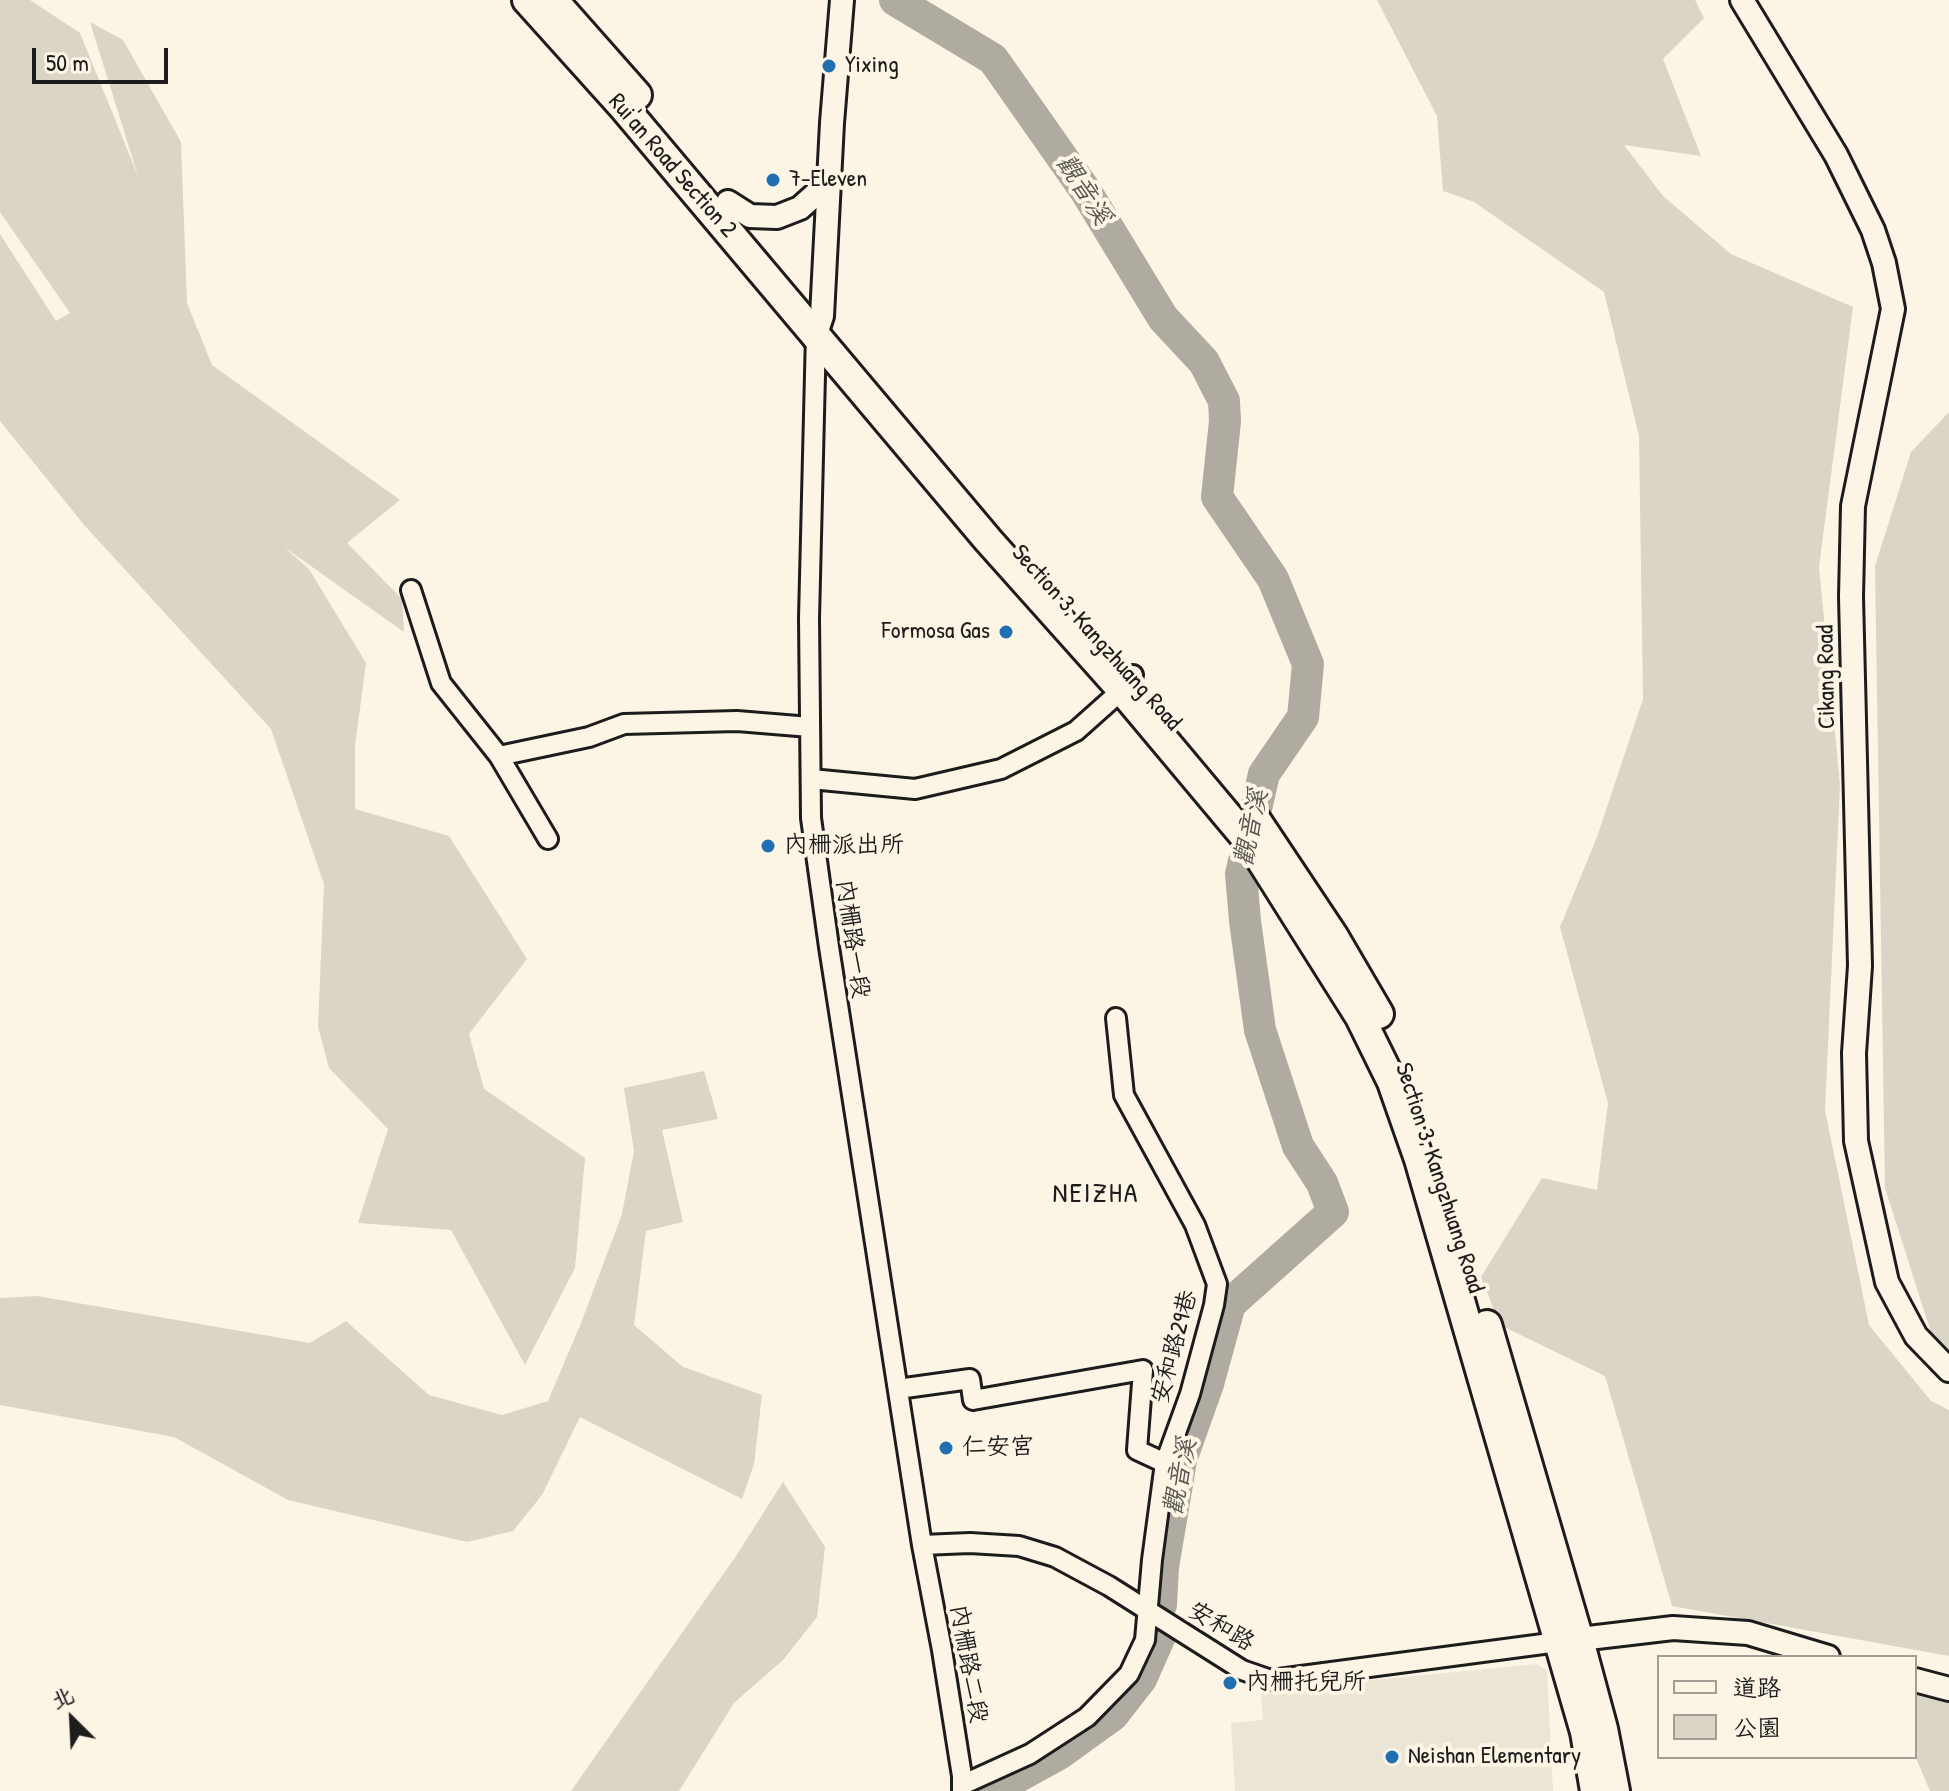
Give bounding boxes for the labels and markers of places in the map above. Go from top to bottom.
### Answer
place label: Yixing [845,52,899,80]
marker: Yixing [820,57,838,75]
place label: 7-Eleven [789,166,867,194]
marker: 7-Eleven [764,171,782,189]
place label: Formosa Gas [882,618,990,646]
marker: Formosa Gas [997,623,1015,641]
place label: 內柵派出所 [784,832,904,860]
marker: 內柵派出所 [759,837,777,855]
place label: 仁安宮 [962,1434,1034,1462]
marker: 仁安宮 [937,1439,955,1457]
place label: 內柵托兒所 [1246,1669,1366,1697]
marker: 內柵托兒所 [1221,1674,1239,1692]
place label: Neishan Elementary [1408,1743,1581,1771]
marker: Neishan Elementary [1383,1748,1401,1766]

